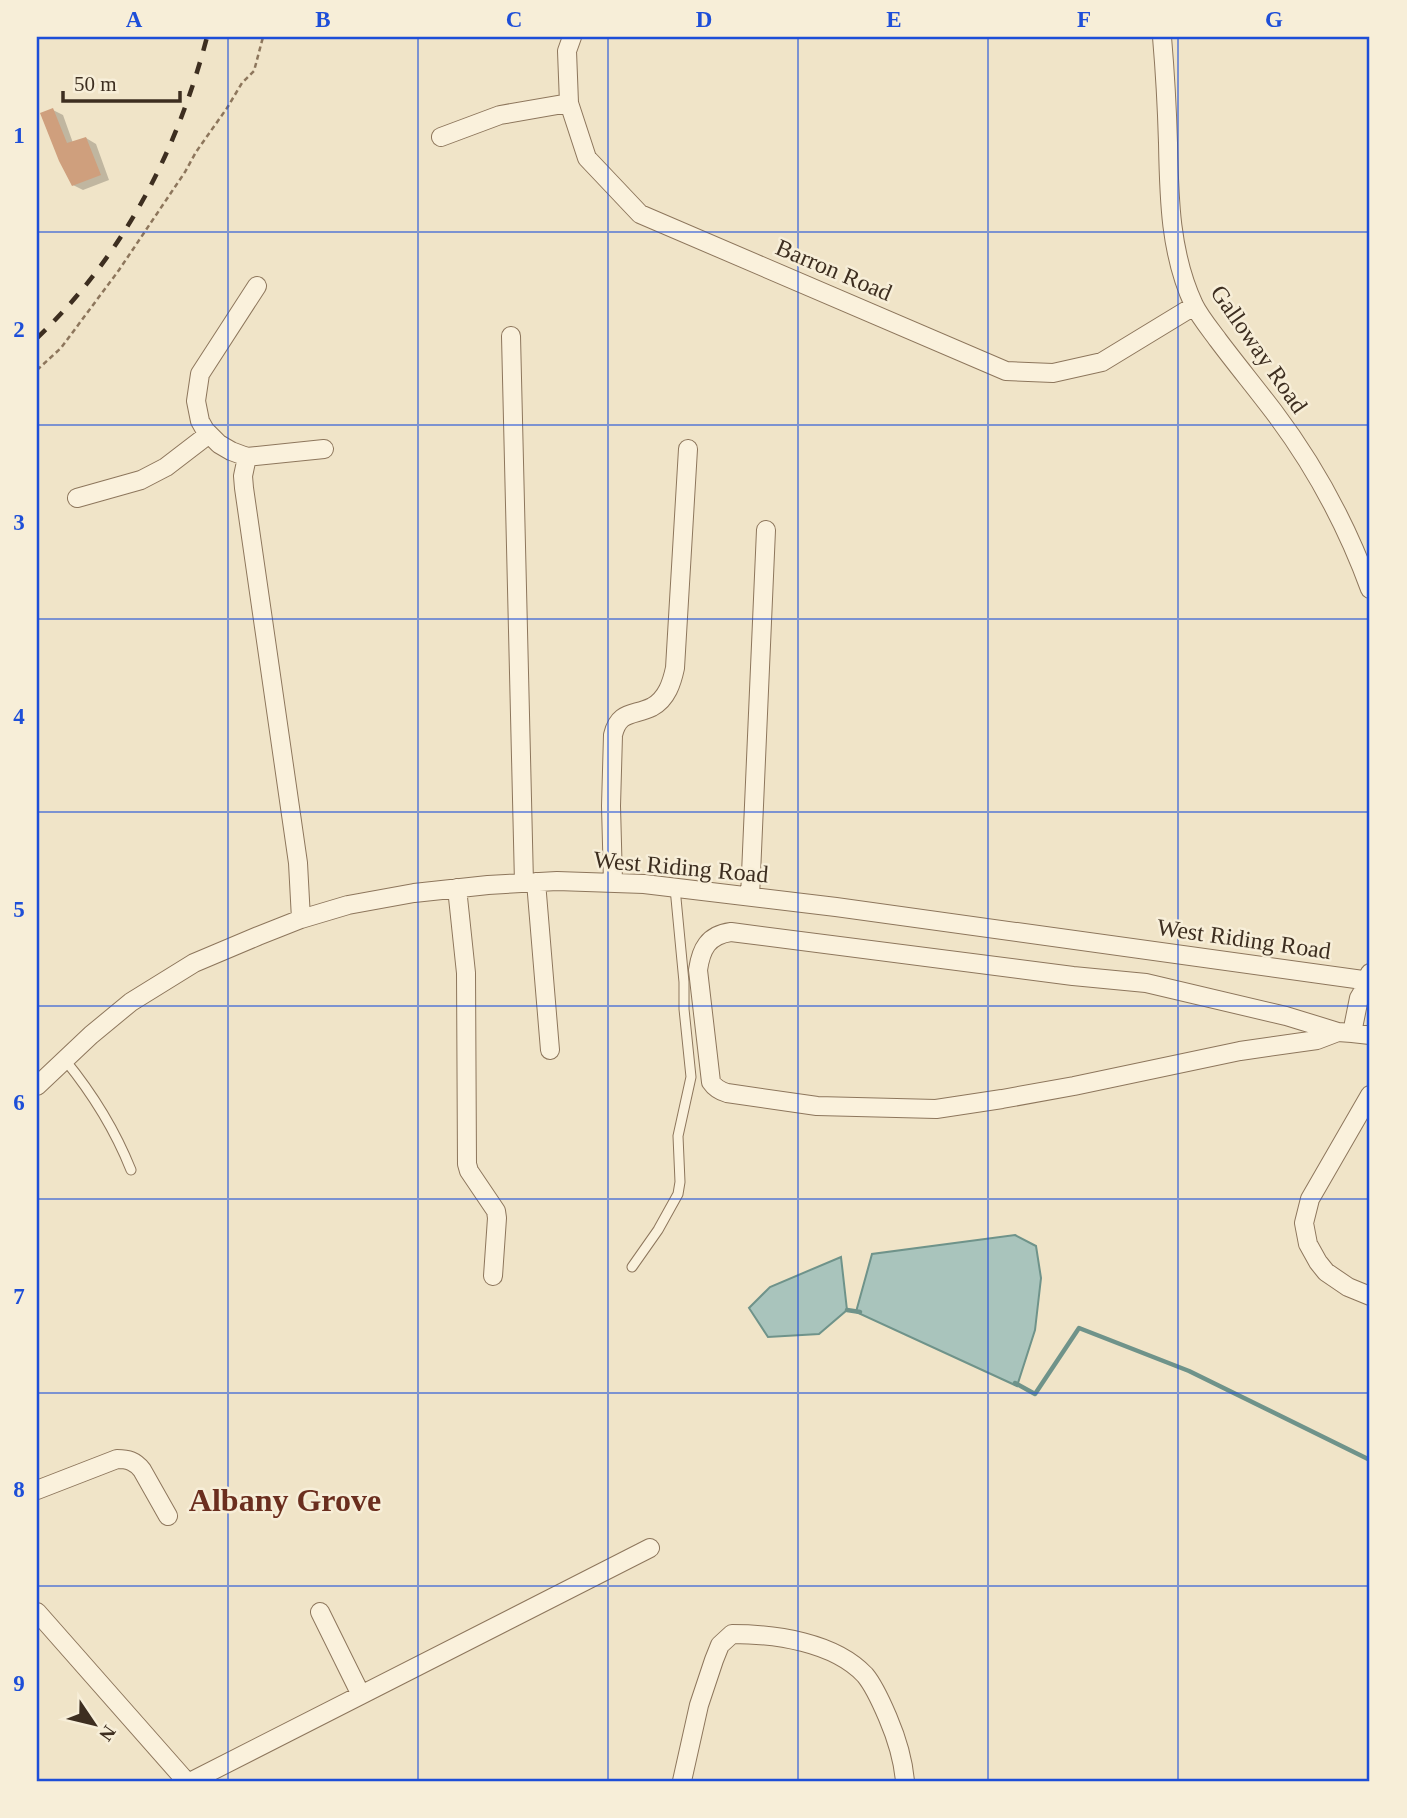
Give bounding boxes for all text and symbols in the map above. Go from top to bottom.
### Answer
text: A [126,7,143,32]
text: B [315,7,331,32]
text: C [506,7,522,32]
text: D [696,7,712,32]
text: E [886,7,902,32]
text: F [1077,7,1091,32]
text: G [1265,7,1283,32]
scale bar [63,60,180,104]
text: 50 m [74,72,117,96]
text: 1 [13,123,25,148]
street label: Barron Road [772,234,896,306]
street label: Galloway Road [1205,280,1313,418]
text: 2 [13,317,25,342]
text: 3 [13,510,25,535]
text: 4 [13,704,25,729]
street label: West Riding Road [592,846,770,888]
text: 5 [13,897,25,922]
street label: West Riding Road [1155,914,1333,964]
text: 6 [13,1090,25,1115]
text: 7 [13,1284,25,1309]
text: 8 [13,1477,25,1502]
district label: Albany Grove [189,1482,381,1518]
text: 9 [13,1671,25,1696]
north arrow [60,1688,130,1758]
text: N [95,1722,120,1745]

